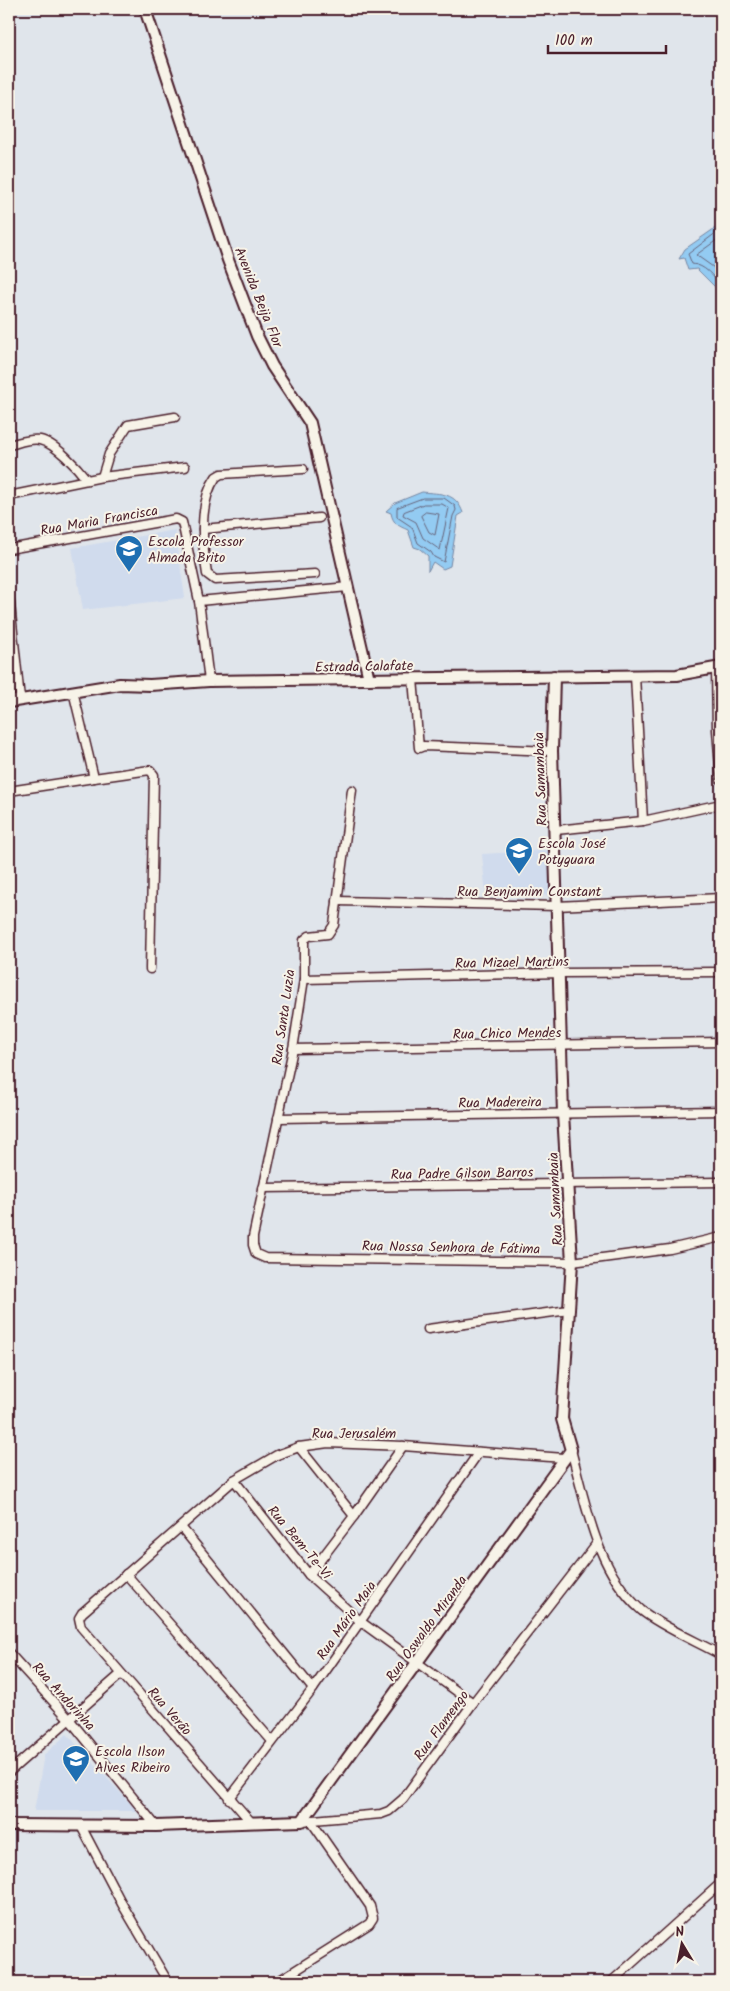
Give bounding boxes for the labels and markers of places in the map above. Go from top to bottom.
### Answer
place label: Escola Professor Almada Brito [148,531,245,569]
school or university icon: Escola Professor Almada Brito [114,534,144,573]
place label: Escola José Potyguara [538,833,606,871]
school or university icon: Escola José Potyguara [504,836,534,875]
place label: Escola Ilson Alves Ribeiro [95,1741,170,1779]
school or university icon: Escola Ilson Alves Ribeiro [61,1744,91,1783]

